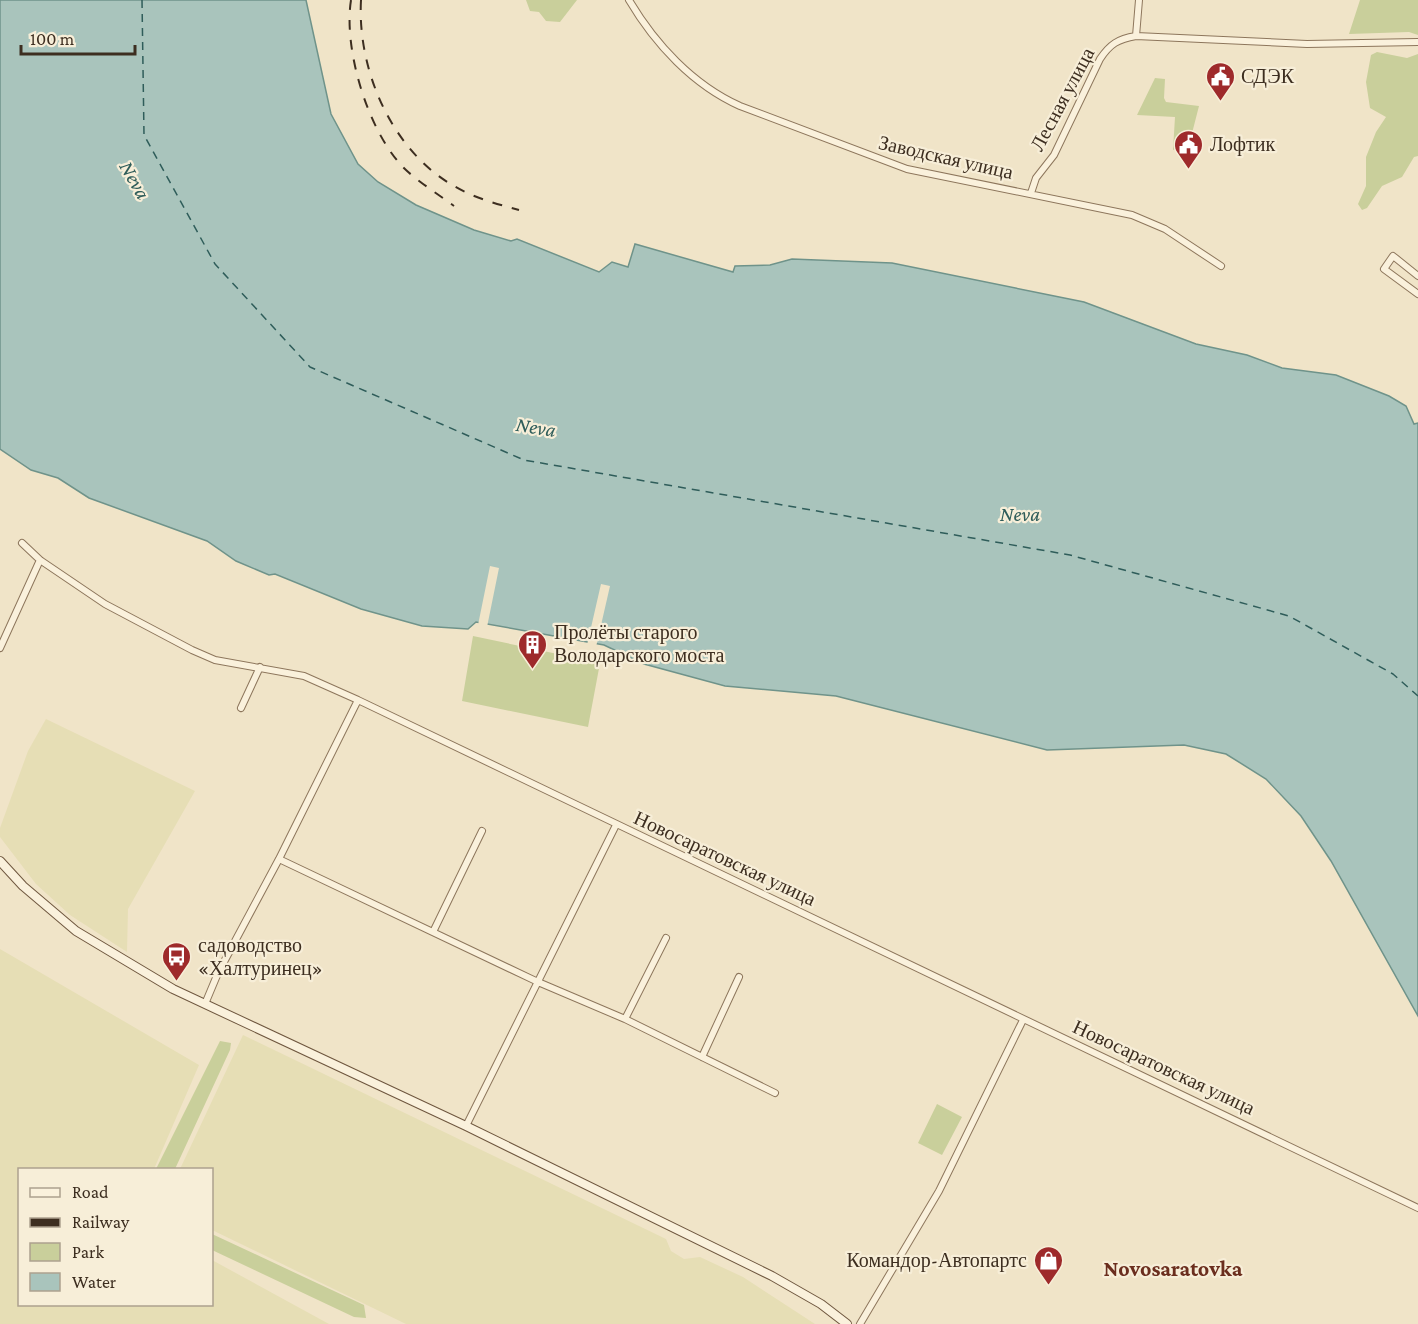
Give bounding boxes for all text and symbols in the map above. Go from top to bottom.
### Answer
scale bar [21,18,135,56]
text: 100 m [30,29,75,49]
street label: Лесная улица [1026,44,1099,155]
public building icon: СДЭК [1204,60,1236,102]
place label: СДЭК [1241,65,1295,88]
public building icon: Лофтик [1173,128,1205,170]
street label: Заводская улица [876,131,1015,184]
place label: Лофтик [1210,133,1275,156]
water label: Neva [115,157,156,204]
water label: Neva [514,412,558,442]
water label: Neva [1000,502,1040,526]
place label: Пролёты старого Володарского моста [554,621,725,667]
building icon: Пролёты старого Володарского моста [517,628,549,670]
street label: Новосаратовская улица [630,806,819,911]
place label: садоводство «Халтуринец» [198,934,323,980]
bus stop icon: садоводство «Халтуринец» [161,940,193,982]
street label: Новосаратовская улица [1069,1015,1258,1120]
legend [18,1168,213,1306]
text: Road [72,1182,109,1202]
text: Railway [72,1212,130,1232]
text: Park [72,1242,104,1262]
shop icon: Командор-Автопартс [1032,1244,1064,1286]
place label: Командор-Автопартс [846,1249,1027,1272]
district label: Novosaratovka [1104,1256,1243,1281]
text: Water [72,1272,117,1292]

